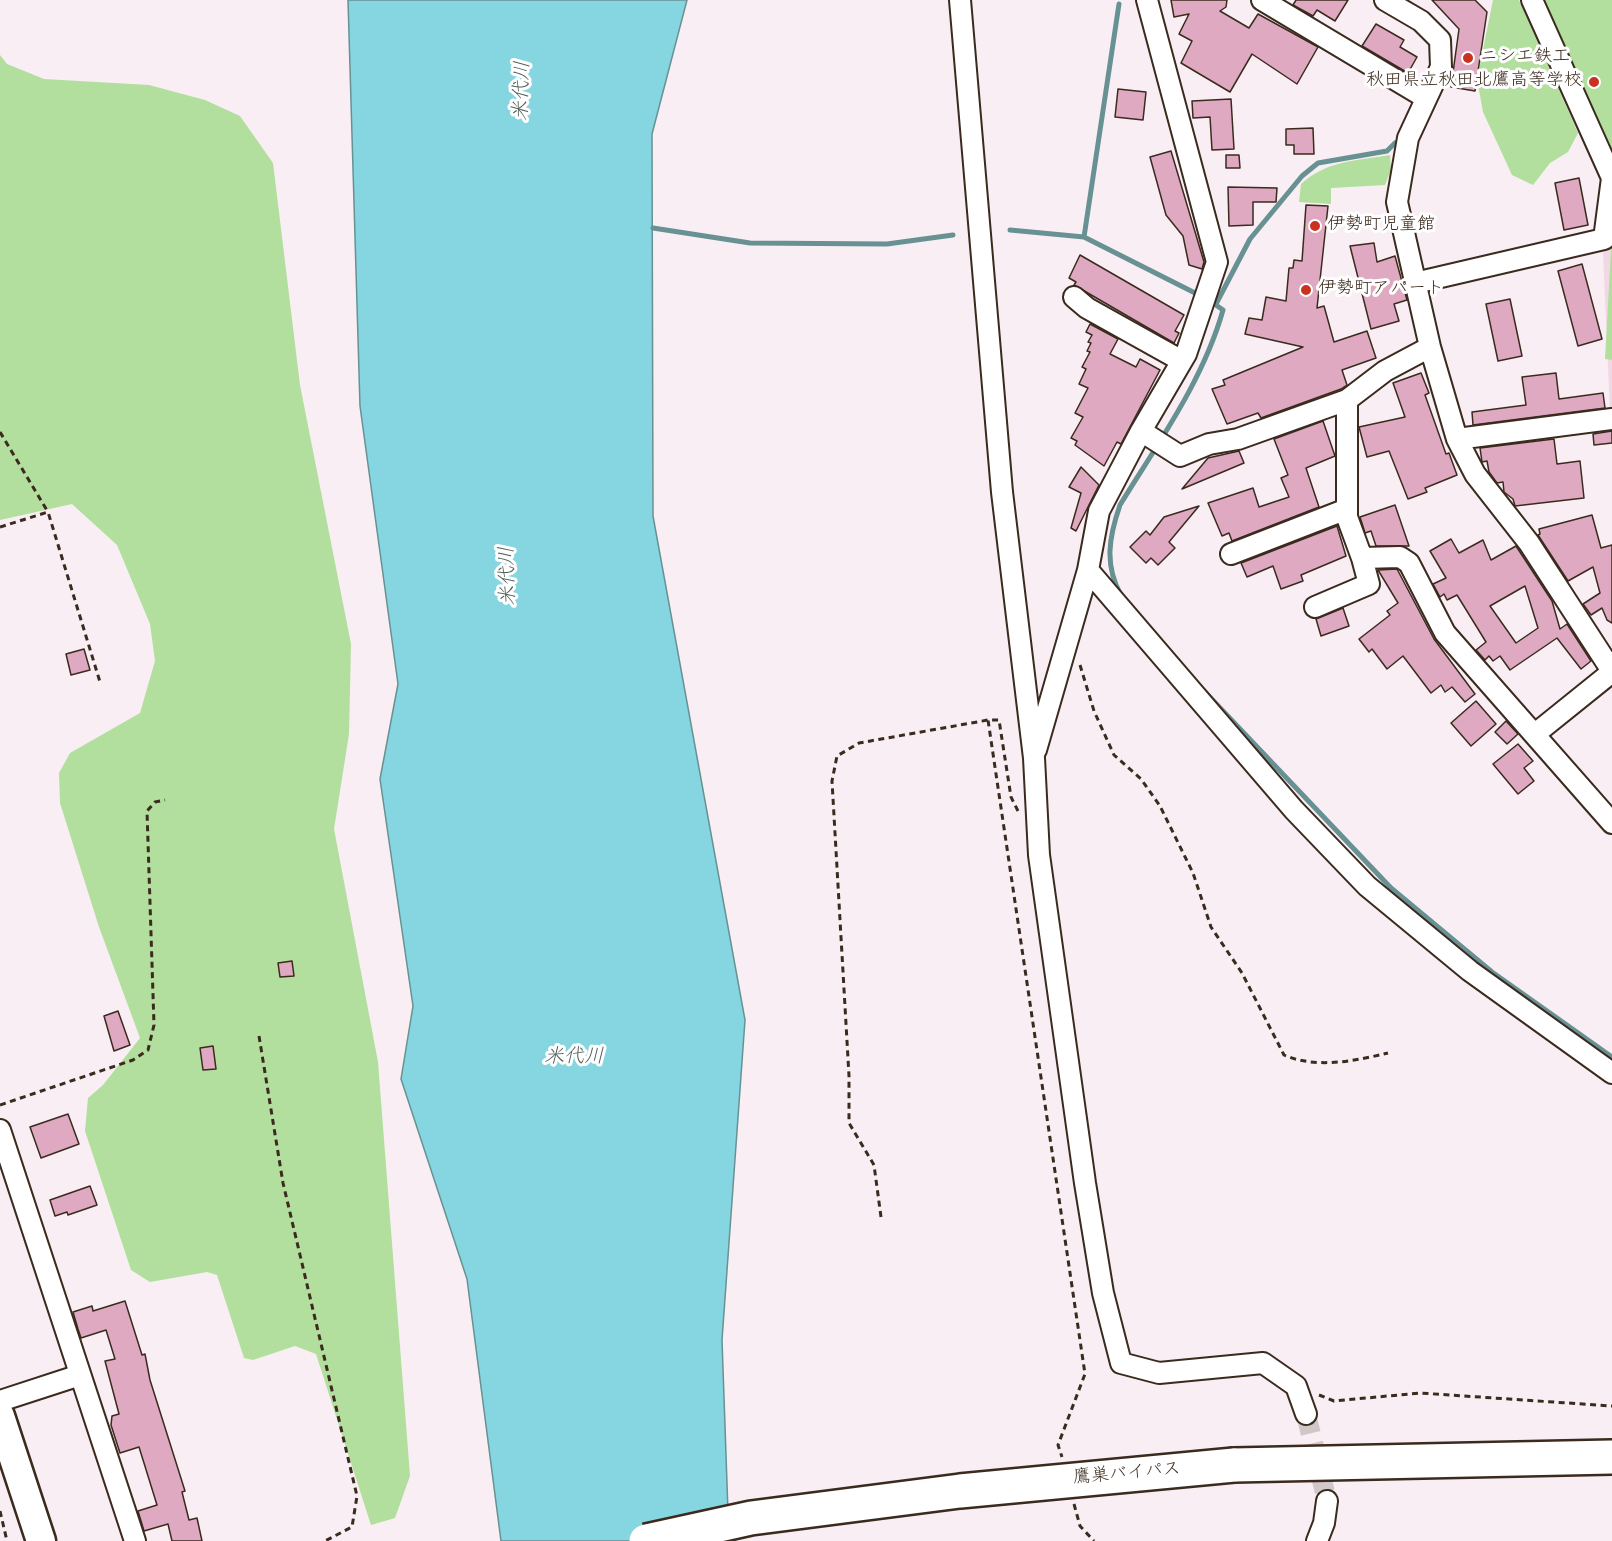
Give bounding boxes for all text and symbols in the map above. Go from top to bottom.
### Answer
place label: ニシエ鉄工 [1480,47,1570,69]
marker: ニシエ鉄工 [1461,51,1475,65]
water label: 米代川 [511,61,537,121]
place label: 秋田県立秋田北鷹高等学校 [1366,71,1582,93]
marker: 秋田県立秋田北鷹高等学校 [1587,75,1601,89]
place label: 伊勢町児童館 [1327,215,1435,237]
marker: 伊勢町児童館 [1308,219,1322,233]
place label: 伊勢町アパート [1318,279,1444,301]
marker: 伊勢町アパート [1299,283,1313,297]
water label: 米代川 [497,546,523,606]
water label: 米代川 [544,1047,604,1071]
street label: 鷹巣バイパス [1072,1460,1182,1490]

